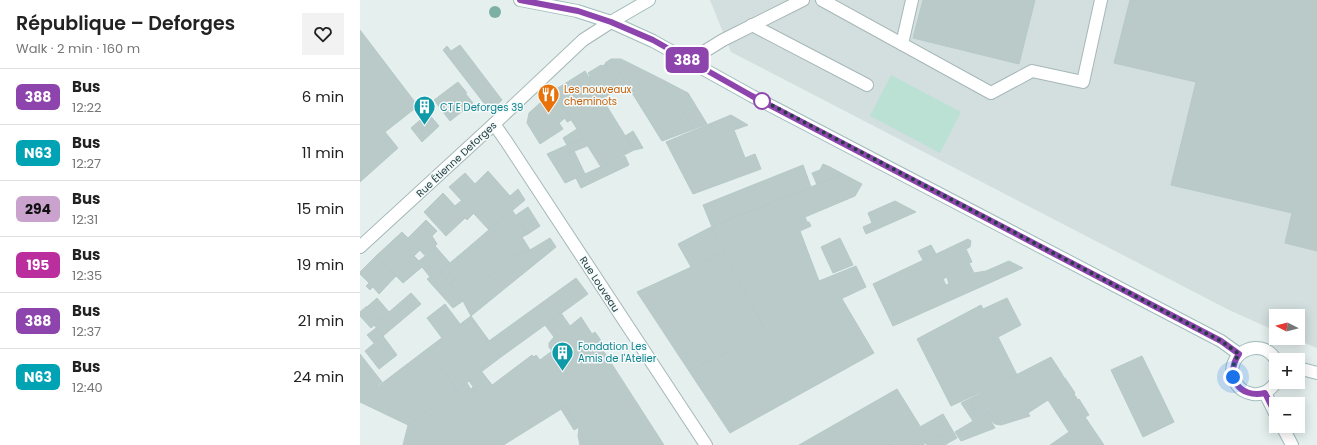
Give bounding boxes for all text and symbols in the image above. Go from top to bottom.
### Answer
text: République – Deforges [16,10,235,37]
button: heart [302,13,344,55]
text: Walk · 2 min · 160 m [16,39,140,58]
line badge: 388 [664,47,710,73]
text: 388 [674,50,700,70]
text: Bus [72,76,100,97]
restaurant icon: Les nouveaux cheminots [535,82,561,115]
place label: Les nouveaux cheminots [564,82,632,109]
text: 6 min [302,86,344,107]
text: 388 [25,87,51,107]
unlabelled marker [753,92,771,110]
building icon: CT E Deforges 39 [412,94,438,127]
text: 12:22 [72,98,101,117]
place label: CT E Deforges 39 [440,100,523,115]
street label: Rue Étienne Deforges [413,118,500,201]
text: Bus [72,132,100,153]
text: 11 min [302,142,344,163]
text: N63 [24,143,52,163]
text: 12:27 [72,154,101,173]
text: Bus [72,188,100,209]
text: 15 min [297,198,344,219]
text: 294 [25,199,51,219]
text: 12:31 [72,210,98,229]
text: Bus [72,244,100,265]
text: 19 min [297,254,344,275]
street label: Rue Louveau [576,254,623,315]
text: 195 [27,255,49,275]
text: 12:35 [72,266,102,285]
text: Bus [72,300,100,321]
north arrow [1269,309,1305,345]
map controls [1269,309,1305,433]
text: 21 min [298,310,344,331]
text: 388 [25,311,51,331]
text: 12:37 [72,322,101,341]
building icon: Fondation Les Amis de l'Atelier [550,339,576,372]
place label: Fondation Les Amis de l'Atelier [578,339,657,366]
button: + [1269,353,1305,389]
text: Bus [72,356,100,377]
text: 24 min [293,366,344,387]
text: N63 [24,367,52,387]
your location [1223,367,1243,387]
text: 12:40 [72,378,103,397]
button: − [1269,397,1305,433]

